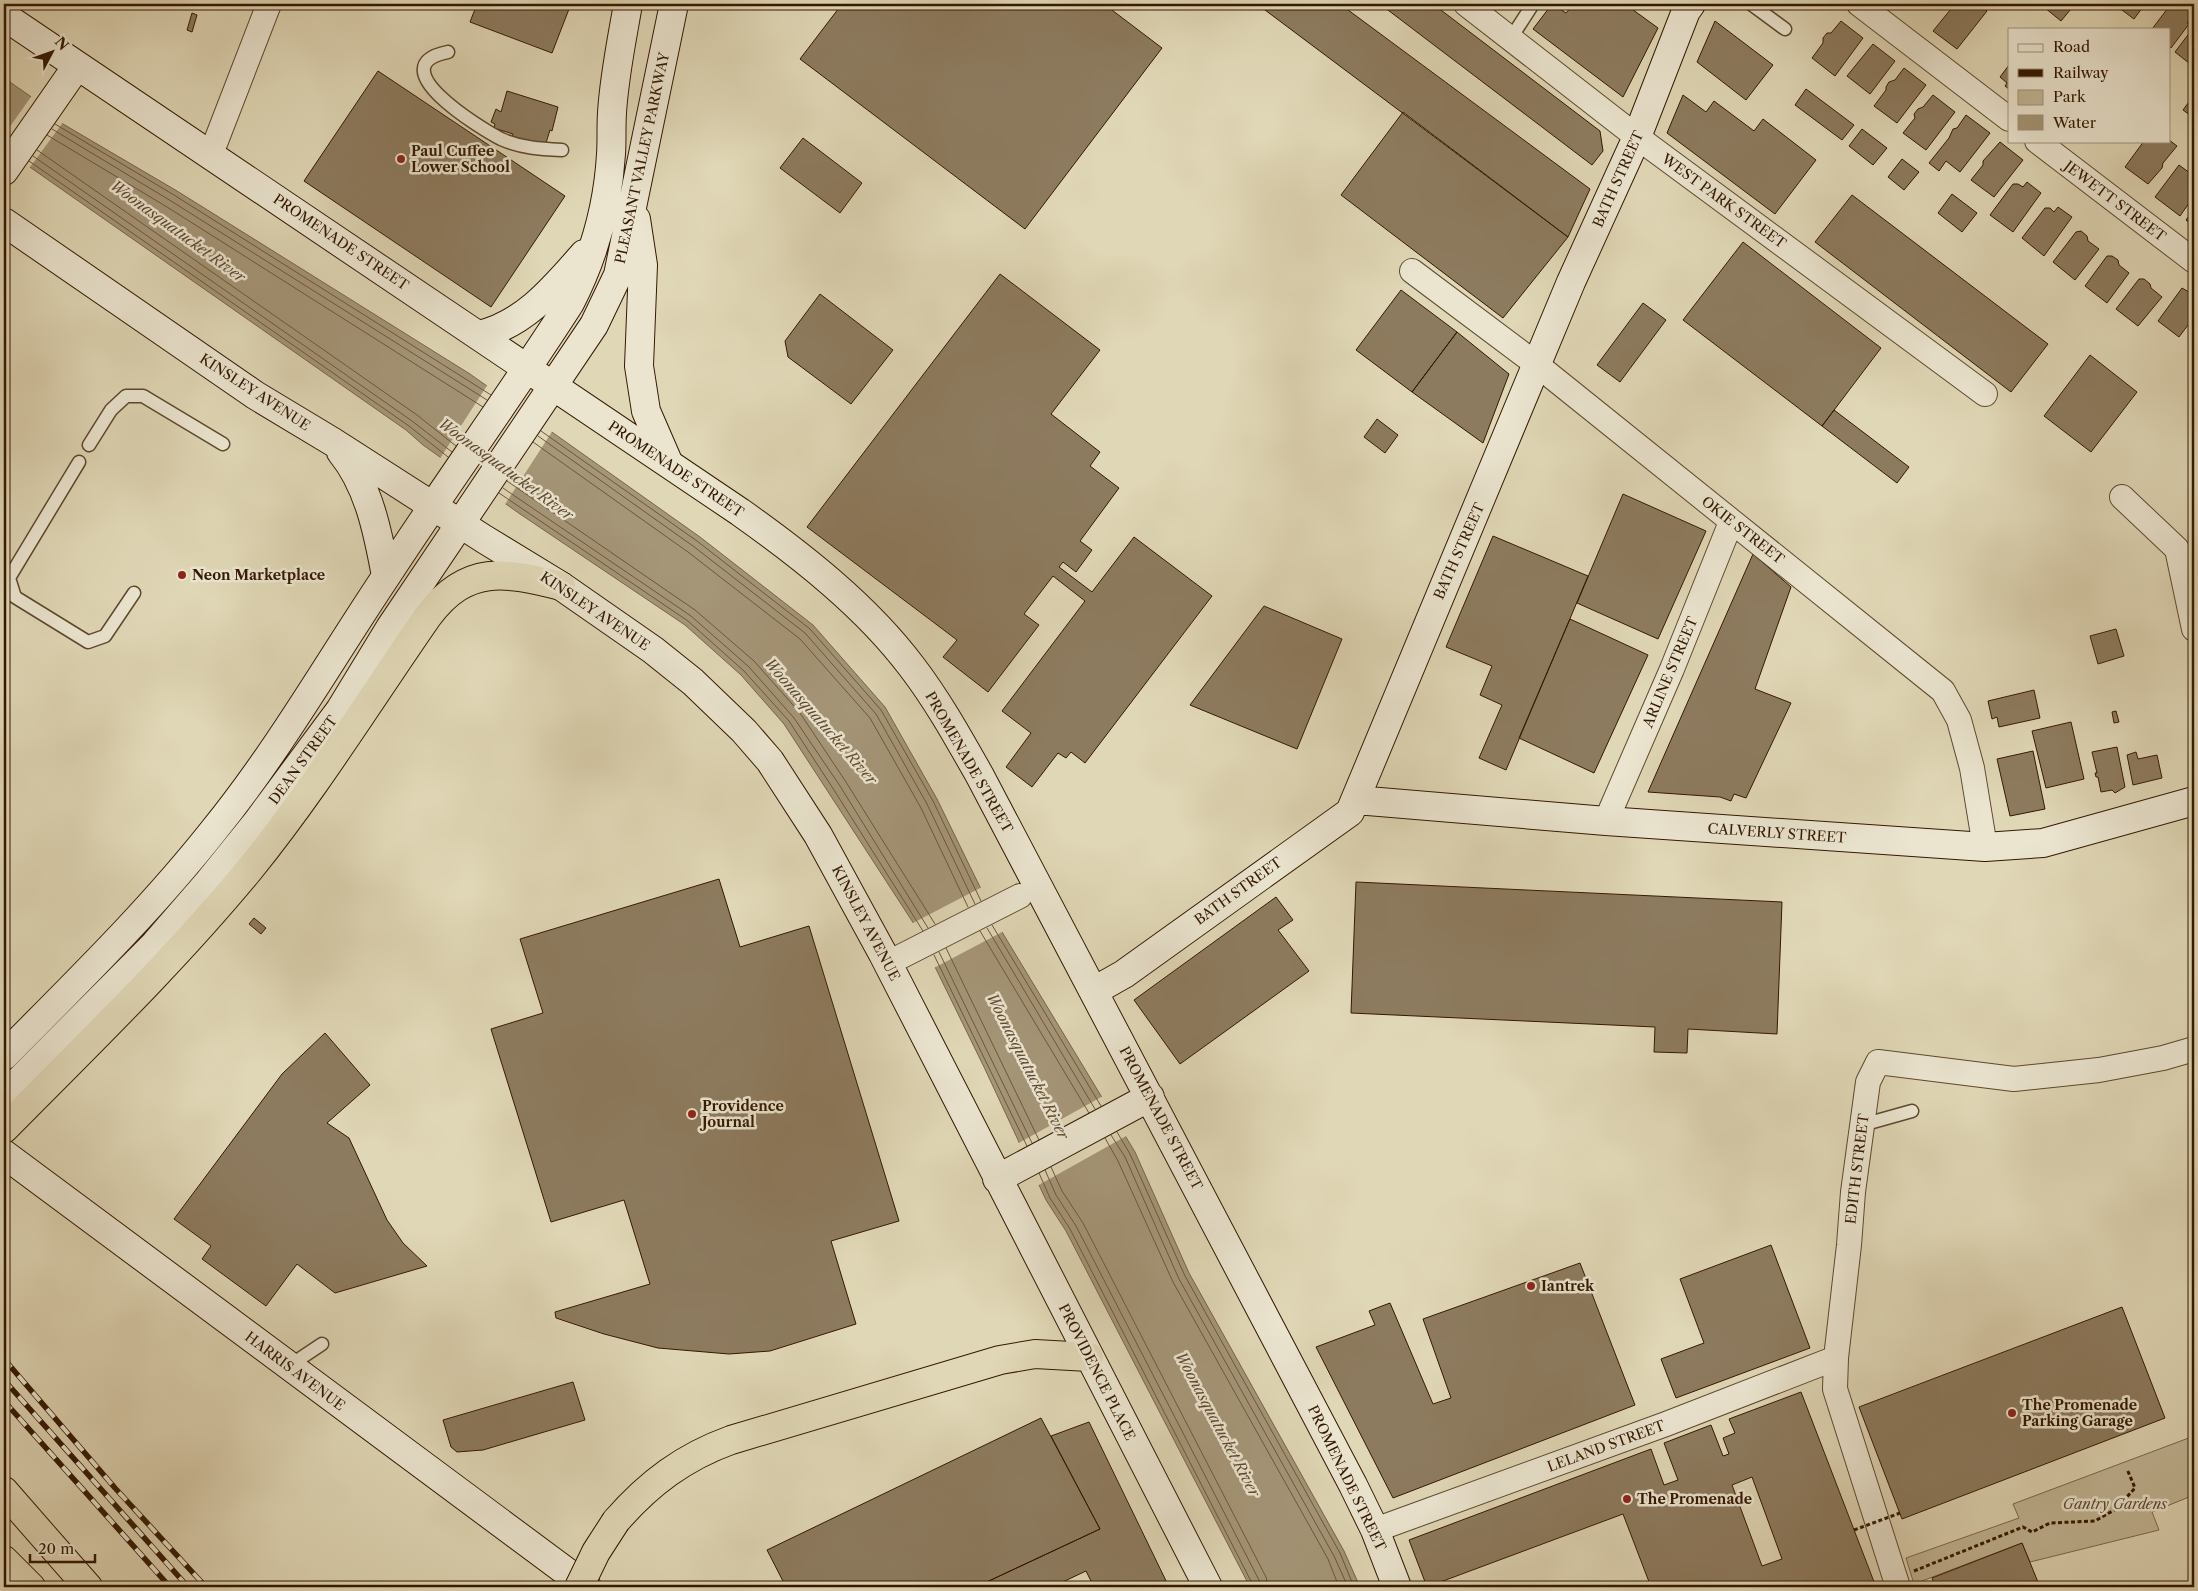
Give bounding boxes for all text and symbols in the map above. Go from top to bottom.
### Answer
north arrow [28,28,78,78]
legend [2008,28,2170,142]
text: N [51,33,73,54]
text: Road [2053,37,2090,56]
street label: PLEASANT VALLEY PARKWAY [611,50,673,265]
text: Railway [2053,63,2109,82]
text: Park [2053,87,2087,106]
text: Water [2052,113,2097,132]
street label: BATH STREET [1589,127,1648,230]
place label: Paul Cuffee Lower School [411,142,510,176]
street label: WEST PARK STREET [1657,149,1790,253]
marker: Paul Cuffee Lower School [395,153,407,165]
street label: JEWETT STREET [2059,156,2170,245]
water label: Woonasquatucket River [107,176,250,287]
street label: PROMENADE STREET [270,190,413,294]
street label: KINSLEY AVENUE [196,349,314,435]
water label: Woonasquatucket River [435,414,578,525]
street label: PROMENADE STREET [605,417,748,521]
street label: OKIE STREET [1698,492,1788,568]
street label: BATH STREET [1430,499,1489,602]
place label: Neon Marketplace [192,566,325,584]
street label: KINSLEY AVENUE [537,568,653,654]
marker: Neon Marketplace [176,569,188,581]
street label: ARLINE STREET [1638,613,1702,731]
water label: Woonasquatucket River [761,654,882,789]
street label: PROMENADE STREET [921,688,1017,836]
street label: DEAN STREET [265,712,342,808]
street label: CALVERLY STREET [1707,819,1848,847]
street label: BATH STREET [1191,853,1286,929]
street label: KINSLEY AVENUE [828,862,904,984]
water label: Woonasquatucket River [983,989,1074,1143]
street label: PROMENADE STREET [1116,1043,1207,1193]
place label: Providence Journal [699,1097,784,1131]
marker: Providence Journal [686,1108,698,1120]
street label: EDITH STREET [1841,1112,1873,1225]
place label: Iantrek [1541,1277,1595,1295]
marker: Iantrek [1525,1280,1537,1292]
street label: PROVIDENCE PLACE [1055,1301,1139,1443]
street label: HARRIS AVENUE [241,1328,349,1414]
water label: Woonasquatucket River [1172,1348,1265,1501]
place label: The Promenade Parking Garage [2022,1396,2137,1430]
street label: PROMENADE STREET [1304,1402,1390,1554]
marker: The Promenade Parking Garage [2006,1407,2018,1419]
street label: LELAND STREET [1545,1416,1668,1476]
place label: The Promenade [1637,1490,1752,1508]
marker: The Promenade [1621,1493,1633,1505]
park label: Gantry Gardens [2063,1495,2168,1513]
scale bar [30,1531,95,1563]
text: 20 m [38,1539,74,1558]

